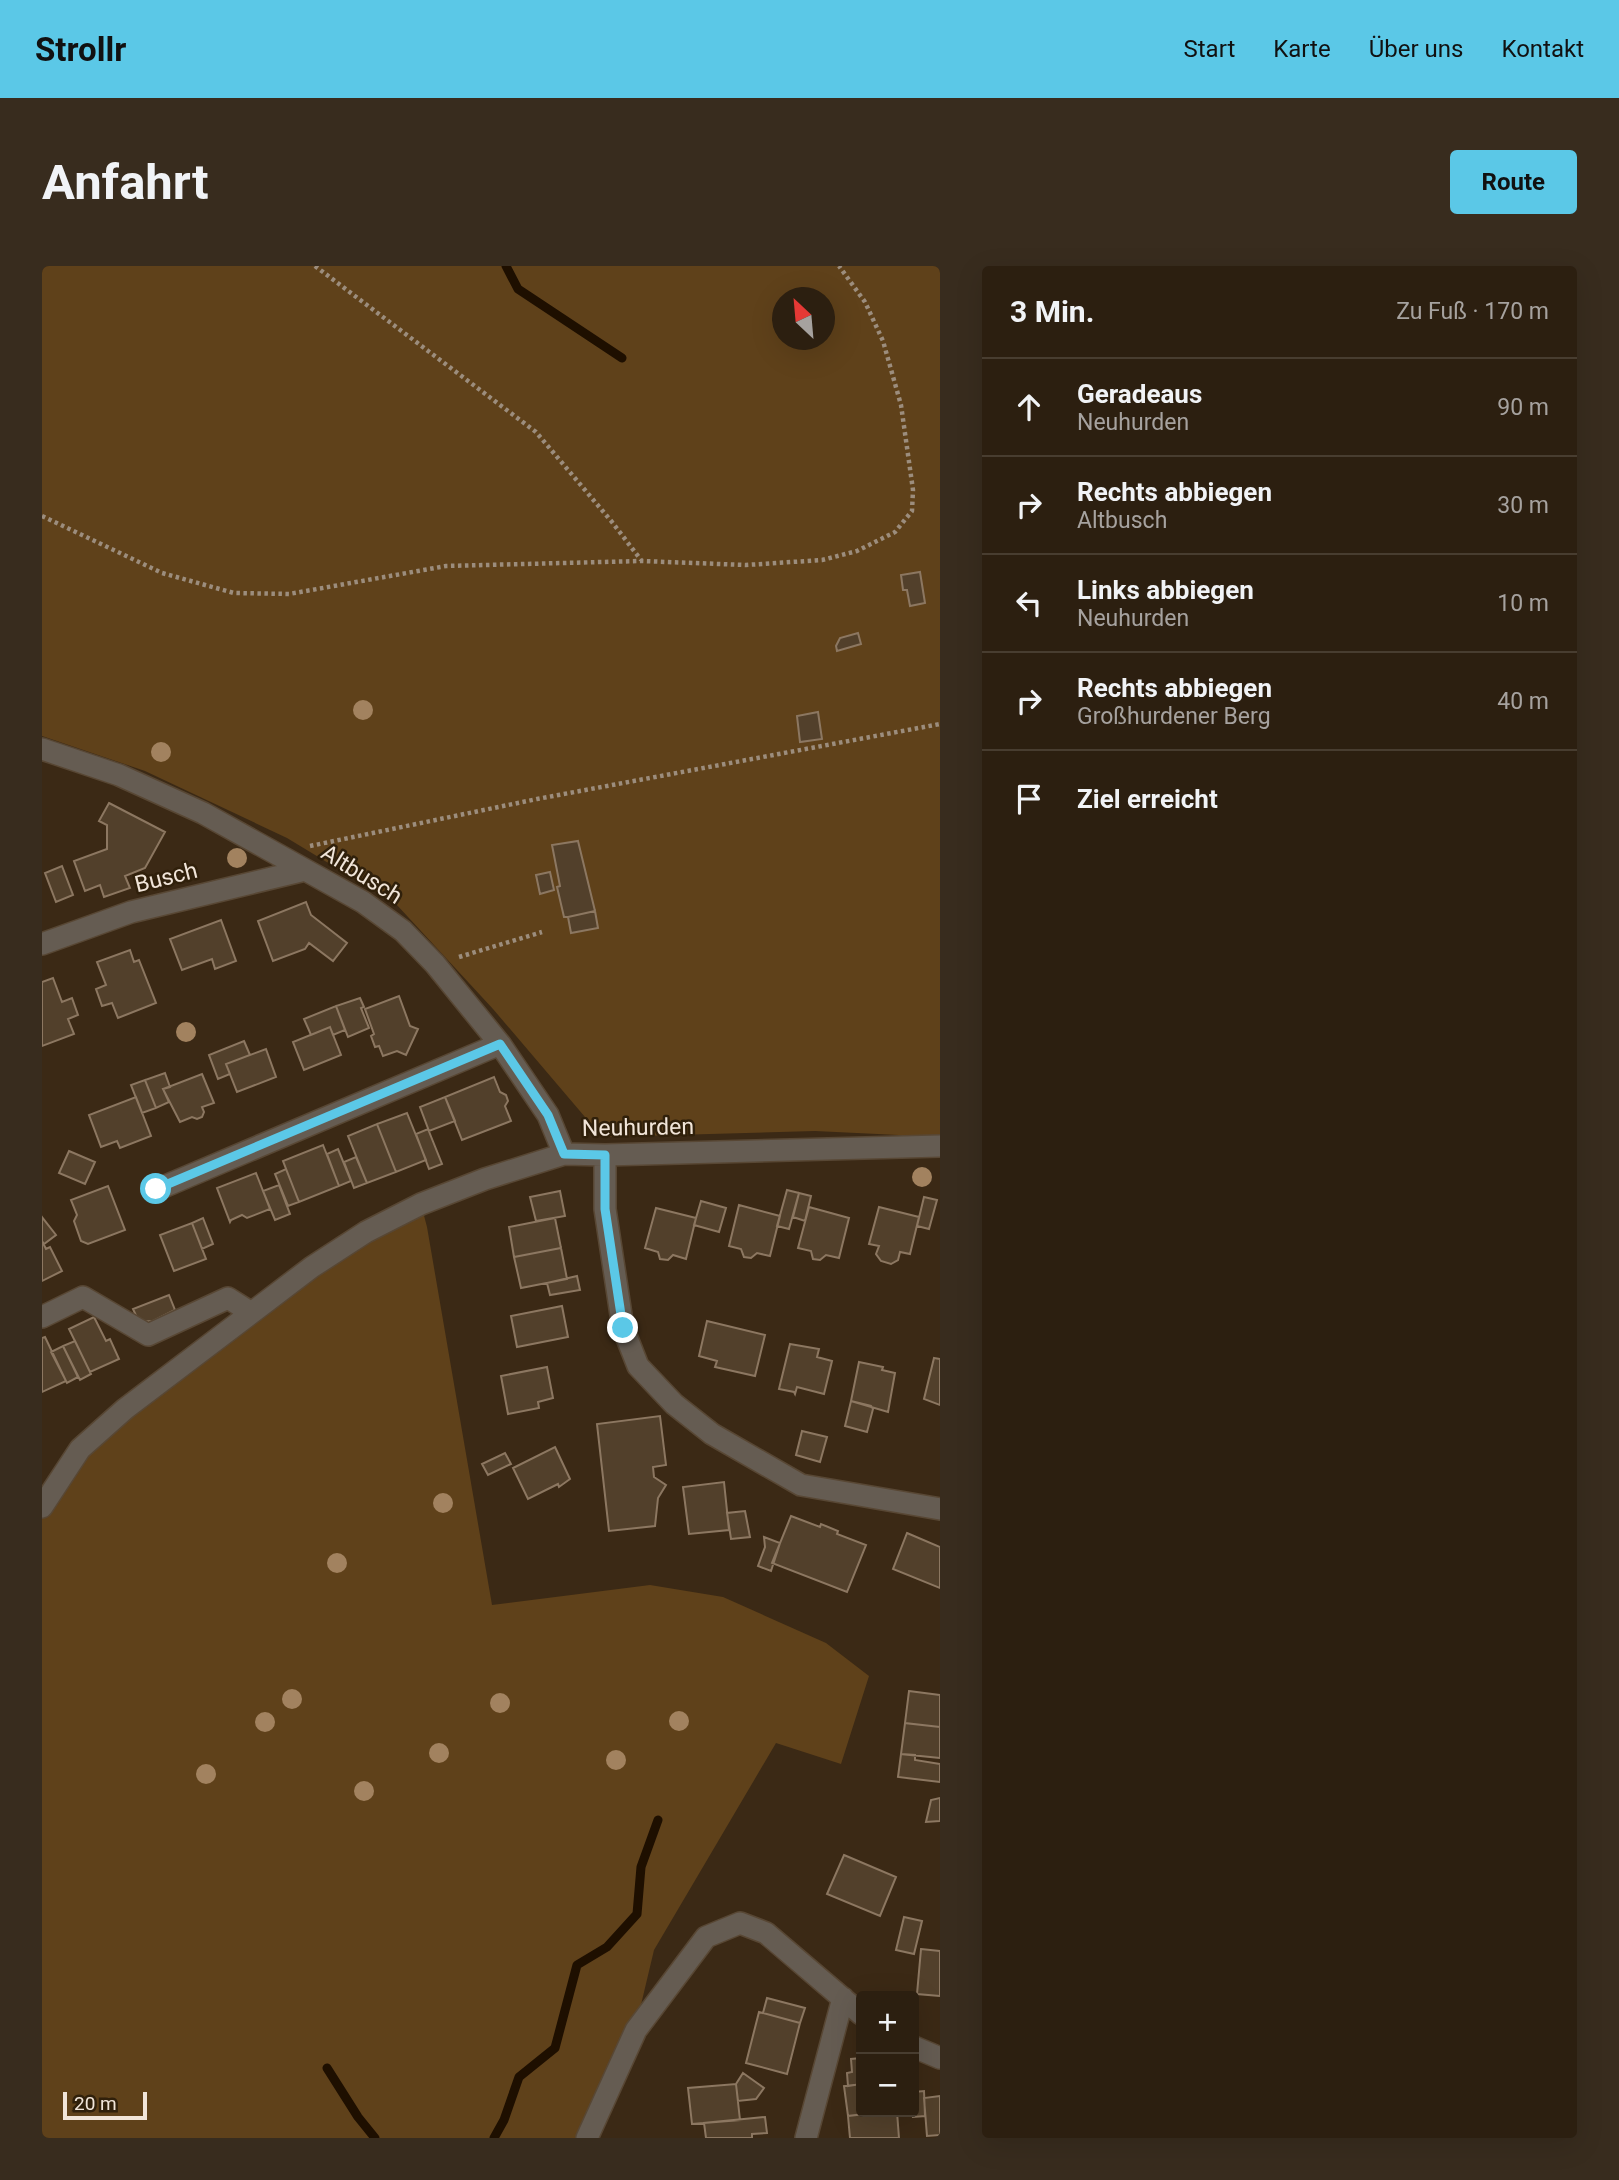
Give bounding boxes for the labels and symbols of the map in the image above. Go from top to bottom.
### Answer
north arrow [772,287,835,350]
street label: Altbusch [316,839,407,910]
street label: Busch [132,857,200,898]
street label: Neuhurden [582,1113,694,1142]
route start [140,1173,171,1204]
route end [607,1312,638,1343]
scale bar [63,2089,147,2121]

